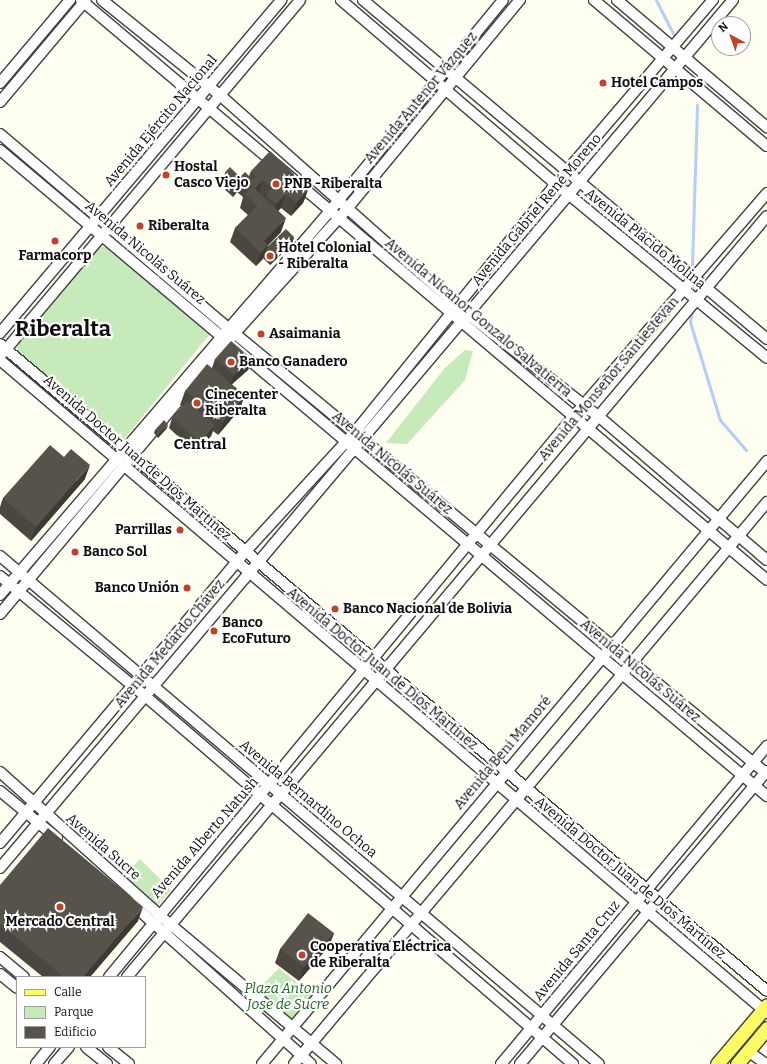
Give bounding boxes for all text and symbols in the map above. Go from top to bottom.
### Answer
north arrow [711,16,751,56]
text: N [716,20,731,35]
street label: Avenida Antenor Vázquez [361,29,481,167]
street label: Avenida Ejército Nacional [101,52,221,190]
place label: Hotel Campos [611,75,703,91]
marker: Hotel Campos [598,78,608,88]
street label: Avenida Gabriel René Moreno [469,131,605,289]
place label: Hostal Casco Viejo [174,159,249,192]
marker: Hostal Casco Viejo [161,170,171,180]
place label: PNB -Riberalta [284,176,382,192]
marker: PNB -Riberalta [271,179,281,189]
street label: Avenida Plácido Molina [581,185,709,293]
street label: Avenida Nicolás Suárez [82,198,208,308]
place label: Riberalta [148,218,209,234]
marker: Riberalta [135,221,145,231]
street label: Avenida Nicanor Gonzalo Salvatierra [381,235,575,401]
marker: Farmacorp [50,236,60,246]
place label: Hotel Colonial - Riberalta [278,240,371,272]
place label: Farmacorp [18,248,92,264]
marker: Hotel Colonial - Riberalta [265,251,275,261]
street label: Avenida Monseñor Santiestevan [535,294,683,464]
district label: Riberalta [15,316,111,342]
place label: Asaimania [269,326,341,342]
marker: Asaimania [256,329,266,339]
place label: Banco Ganadero [239,354,348,370]
marker: Banco Ganadero [226,357,236,367]
street label: Avenida Doctor Juan de Dios Martínez [39,372,235,544]
place label: Cinecenter Riberalta [205,387,278,420]
marker: Cinecenter Riberalta [192,398,202,408]
street label: Avenida Nicolás Suárez [329,408,455,518]
district label: Central [174,436,226,454]
place label: Parrillas [115,522,172,538]
marker: Parrillas [175,525,185,535]
place label: Banco Sol [83,544,147,560]
marker: Banco Sol [70,547,80,557]
street label: Avenida Medardo Chávez [111,576,229,712]
place label: Banco Unión [95,580,179,596]
marker: Banco Unión [182,583,192,593]
street label: Avenida Doctor Juan de Dios Martínez [283,584,481,754]
place label: Banco Nacional de Bolivia [343,601,512,617]
marker: Banco Nacional de Bolivia [330,604,340,614]
place label: Banco EcoFuturo [222,615,291,648]
street label: Avenida Nicolás Suárez [577,616,703,726]
marker: Banco EcoFuturo [209,626,219,636]
street label: Avenida Beni Mamoré [451,693,555,813]
street label: Avenida Bernardino Ochoa [236,737,380,861]
street label: Avenida Alberto Natush [148,774,262,902]
street label: Avenida Doctor Juan de Dios Martínez [531,793,729,963]
street label: Avenida Sucre [62,810,144,884]
street label: Avenida Santa Cruz [530,897,624,1005]
marker: Mercado Central [55,902,65,912]
place label: Mercado Central [5,914,115,930]
place label: Cooperativa Eléctrica de Riberalta [310,939,451,972]
marker: Cooperativa Eléctrica de Riberalta [297,950,307,960]
legend [16,976,146,1048]
park label: Plaza Antonio Jose de Sucre [244,981,332,1014]
text: Calle [54,985,82,999]
text: Parque [54,1005,93,1019]
text: Edificio [54,1025,96,1039]

